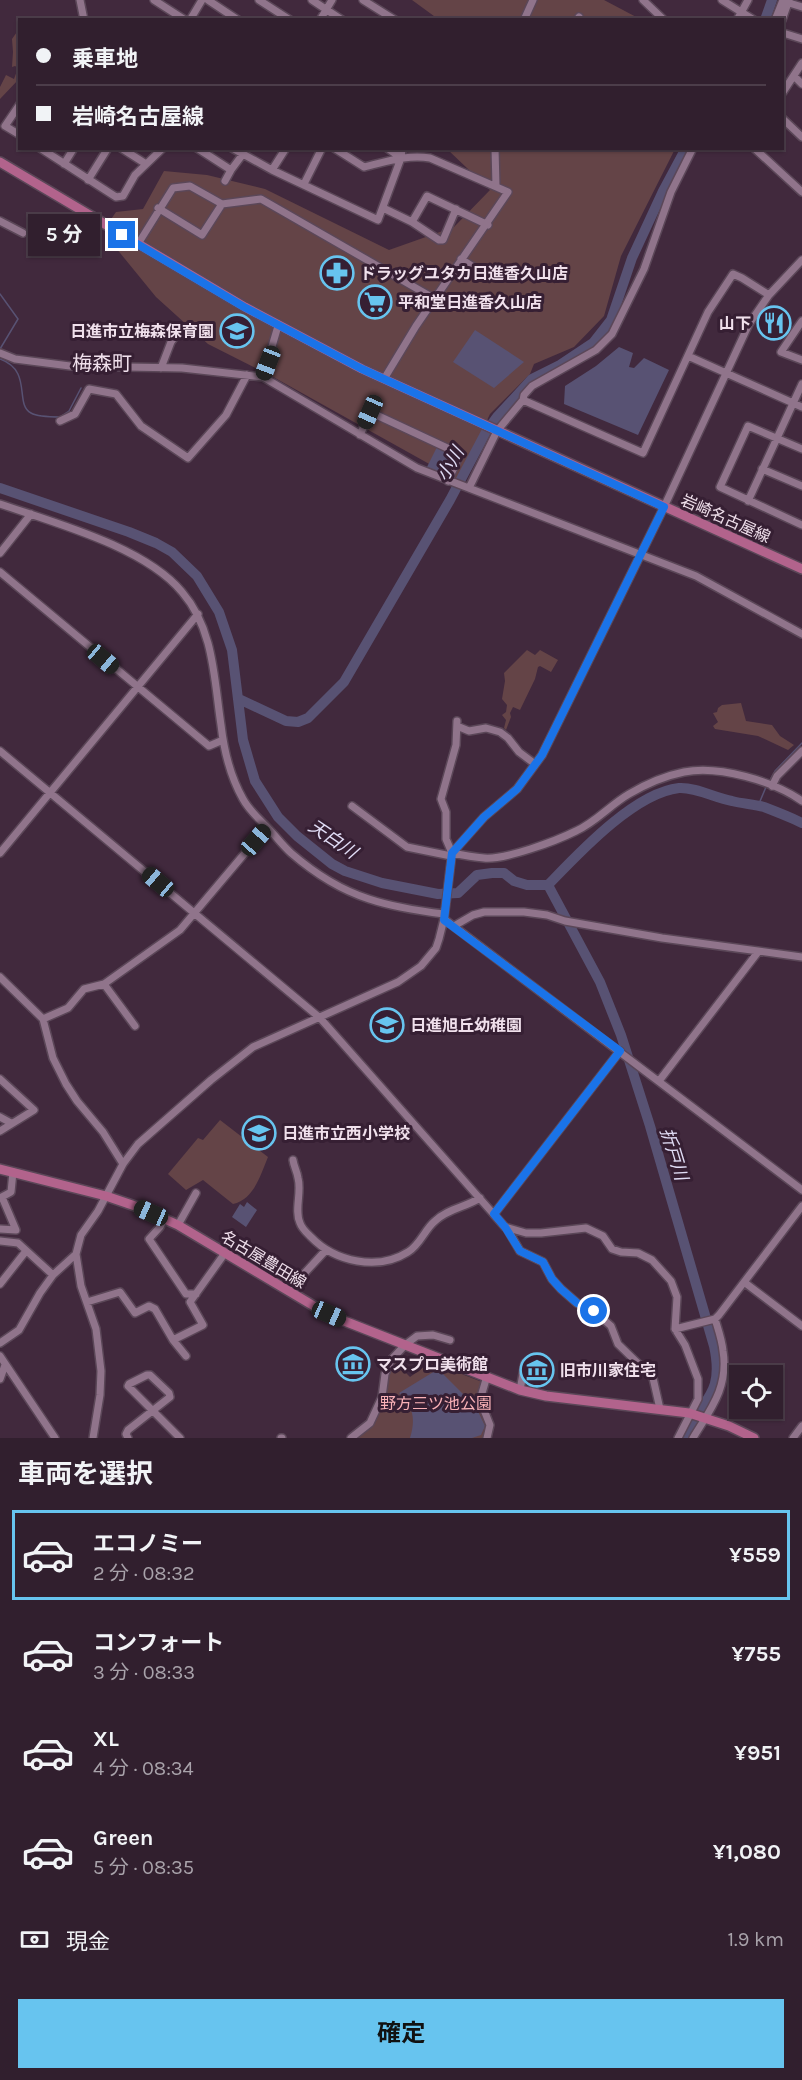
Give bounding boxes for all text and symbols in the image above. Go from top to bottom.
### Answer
text: 乗車地 [72,46,138,72]
text: 岩崎名古屋線 [72,104,204,130]
callout: 5 分 [29,214,101,256]
route end [108,221,135,248]
text: 5 分 [46,223,82,246]
pharmacy icon: ドラッグユタカ日進香久山店 [319,255,355,291]
place label: ドラッグユタカ日進香久山店 [360,264,568,283]
supermarket icon: 平和堂日進香久山店 [357,284,393,320]
place label: 平和堂日進香久山店 [398,293,542,312]
restaurant icon: 山下 [756,305,792,341]
school or university icon: 日進市立梅森保育園 [219,313,255,349]
place label: 山下 [719,314,751,333]
place label: 日進市立梅森保育園 [70,322,214,341]
car [253,343,283,383]
district label: 梅森町 [72,352,132,375]
car [354,392,386,432]
water label: 小川 [431,441,470,485]
street label: 岩崎名古屋線 [678,490,774,547]
car [83,641,123,677]
water label: 天白川 [304,815,363,864]
car [237,821,275,859]
car [138,864,178,900]
school or university icon: 日進旭丘幼稚園 [369,1007,405,1043]
place label: 日進旭丘幼稚園 [410,1016,522,1035]
school or university icon: 日進市立西小学校 [241,1115,277,1151]
place label: 日進市立西小学校 [282,1124,410,1143]
water label: 折戸川 [656,1125,693,1185]
car [131,1197,171,1229]
street label: 名古屋豊田線 [218,1227,310,1292]
route start [580,1297,607,1324]
car [309,1298,349,1330]
museum icon: マスプロ美術館 [335,1346,371,1382]
museum icon: 旧市川家住宅 [519,1352,555,1388]
place label: マスプロ美術館 [376,1355,488,1374]
place label: 旧市川家住宅 [560,1361,656,1380]
map controls [729,1365,783,1419]
button: locate [729,1365,783,1419]
park label: 野方三ツ池公園 [380,1394,492,1413]
text: 車両を選択 [18,1458,153,1490]
icon: car [21,1528,75,1582]
text: エコノミー [93,1531,203,1557]
text: ¥559 [729,1542,781,1568]
text: 2 分 · 08:32 [93,1562,195,1585]
icon: car [21,1627,75,1681]
text: コンフォート [93,1630,224,1656]
text: ¥755 [732,1641,781,1667]
text: 3 分 · 08:33 [93,1661,195,1684]
icon: car [21,1726,75,1780]
text: XL [93,1726,119,1752]
text: ¥951 [734,1740,781,1766]
text: 4 分 · 08:34 [93,1757,194,1780]
icon: car [21,1825,75,1879]
text: Green [93,1825,154,1851]
text: ¥1,080 [713,1839,781,1865]
text: 5 分 · 08:35 [93,1856,194,1879]
icon: cash [18,1923,51,1956]
text: 1.9 km [727,1928,784,1951]
text: 現金 [66,1929,110,1955]
button: 確定 [18,1999,784,2068]

